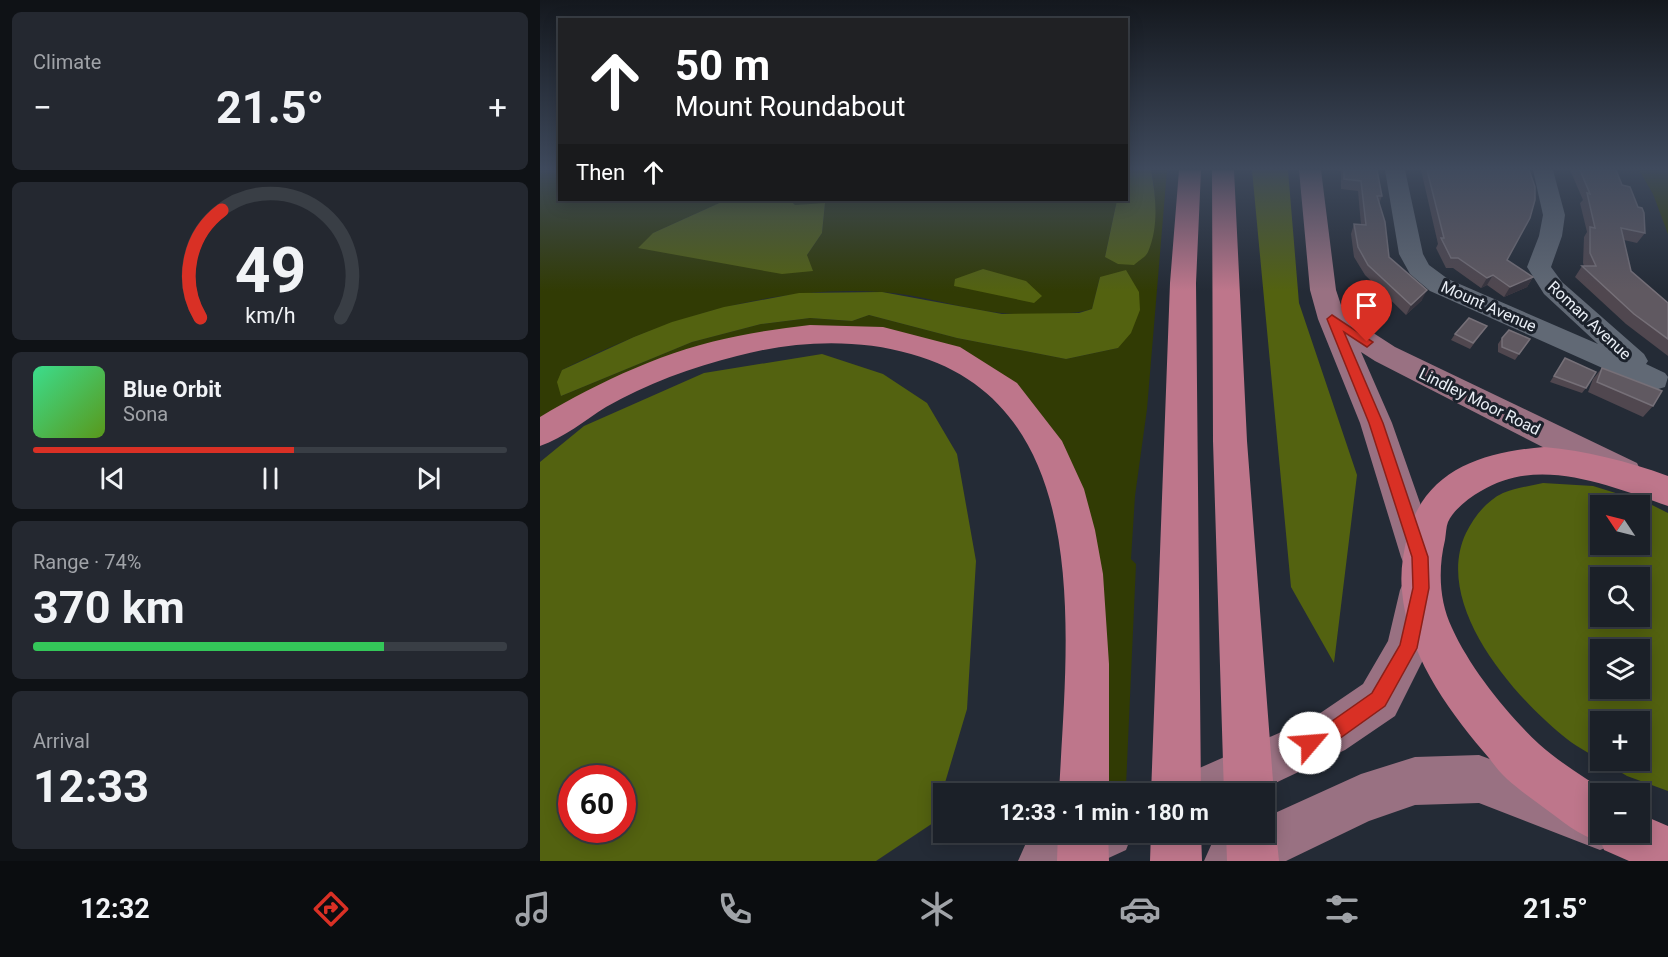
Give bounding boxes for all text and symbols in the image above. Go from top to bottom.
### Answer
text: 50 m [675,41,770,90]
icon: ahead [576,42,654,120]
text: Climate [33,50,101,74]
text: 21.5° [216,81,324,134]
text: − [33,88,52,127]
text: + [488,88,507,127]
text: Mount Roundabout [675,91,905,123]
icon: ahead [637,156,670,189]
text: Then [576,160,625,185]
text: 49 [234,234,306,307]
street label: Mount Avenue [1438,277,1539,336]
street label: Roman Avenue [1544,277,1635,364]
pin [1341,280,1392,342]
icon: arrive [1350,289,1383,322]
text: km/h [245,303,295,328]
street label: Lindley Moor Road [1416,364,1543,439]
text: Blue Orbit [123,377,221,402]
text: Sona [123,402,168,426]
icon: previous [96,462,129,495]
icon: pause [254,462,287,495]
icon: next [412,462,445,495]
north arrow [1590,495,1650,555]
map controls [1590,495,1650,843]
text: Range · 74% [33,550,141,574]
button: search [1590,567,1650,627]
text: 370 km [33,581,185,634]
button: layers [1590,639,1650,699]
position arrow [1278,711,1342,775]
button: + [1590,711,1650,771]
text: Arrival [33,729,90,753]
text: 12:33 [33,760,149,813]
speed limit sign: 60 [558,765,636,843]
button: − [1590,783,1650,843]
text: 12:33 · 1 min · 180 m [999,800,1209,825]
icon: directions [310,888,352,930]
icon: music [512,888,554,930]
icon: phone [714,888,756,930]
icon: climate [916,888,958,930]
icon: car [1119,888,1161,930]
icon: filters [1321,888,1363,930]
text: 12:32 [80,893,150,925]
text: 21.5° [1523,893,1588,925]

